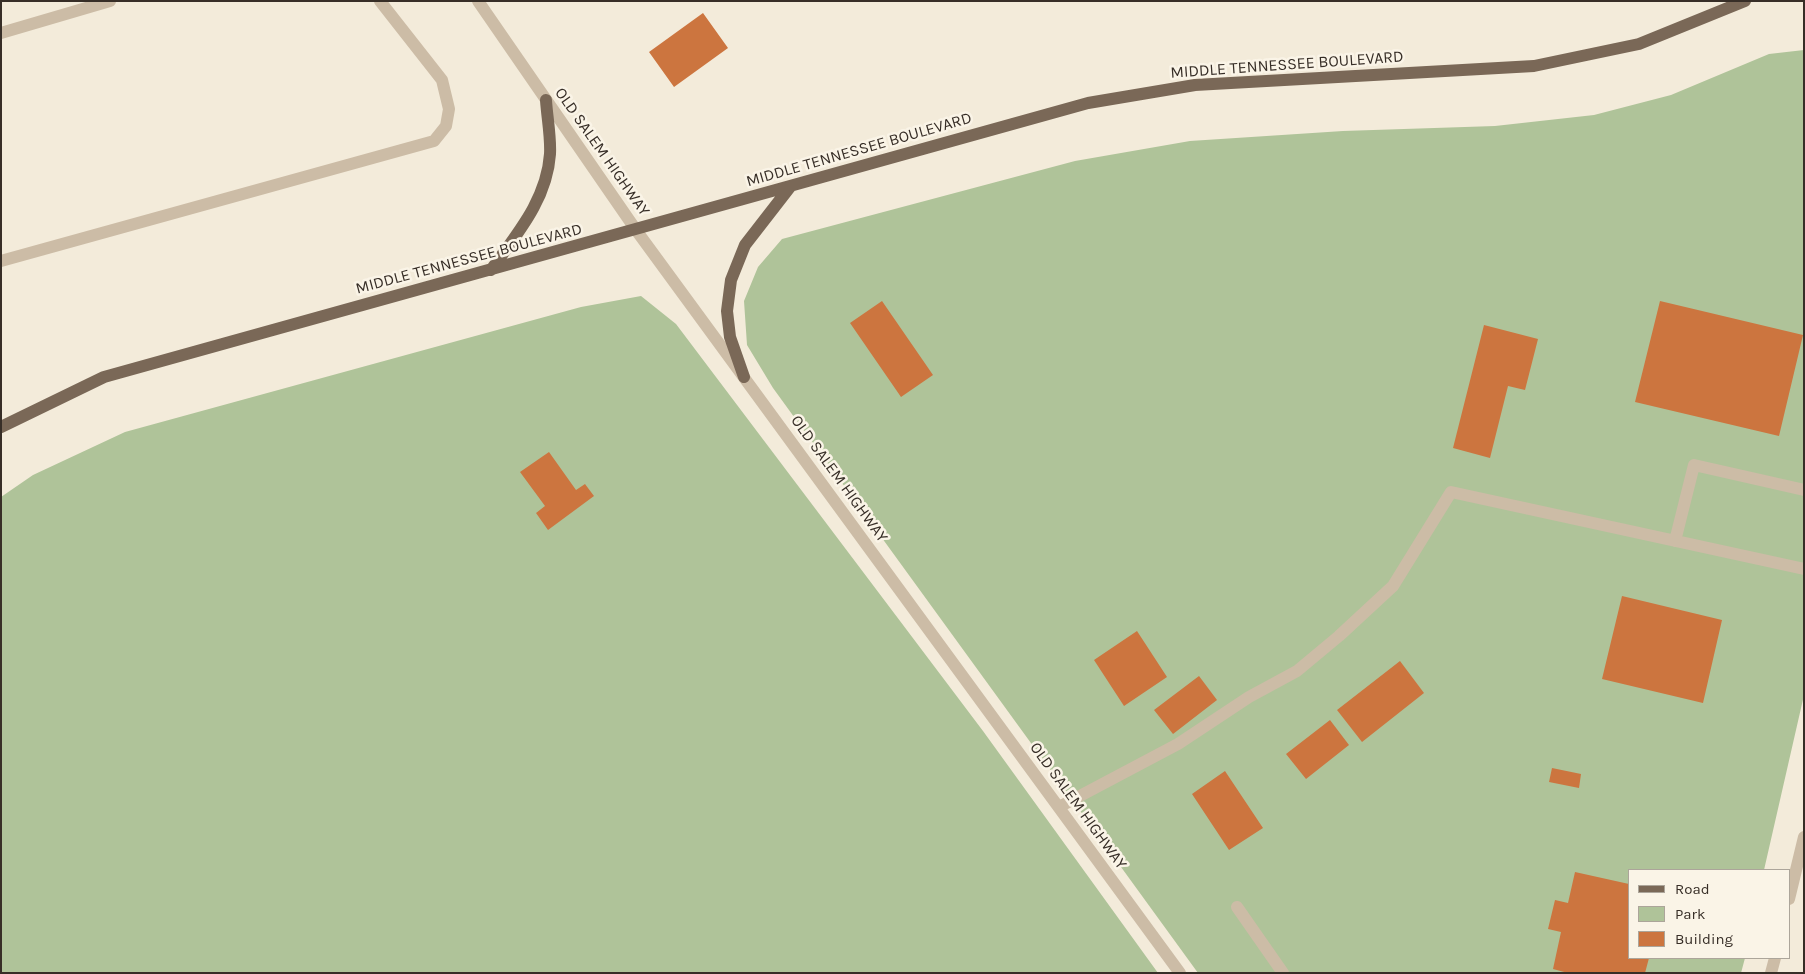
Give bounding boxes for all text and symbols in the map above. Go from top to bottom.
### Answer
street label: MIDDLE TENNESSEE BOULEVARD [1170,47,1404,83]
street label: OLD SALEM HIGHWAY [550,84,654,220]
street label: MIDDLE TENNESSEE BOULEVARD [744,109,974,191]
street label: MIDDLE TENNESSEE BOULEVARD [354,219,584,299]
street label: OLD SALEM HIGHWAY [786,412,892,546]
street label: OLD SALEM HIGHWAY [1025,739,1131,873]
legend [1628,869,1790,959]
text: Road [1675,880,1710,898]
text: Park [1675,905,1705,923]
text: Building [1675,930,1733,948]

